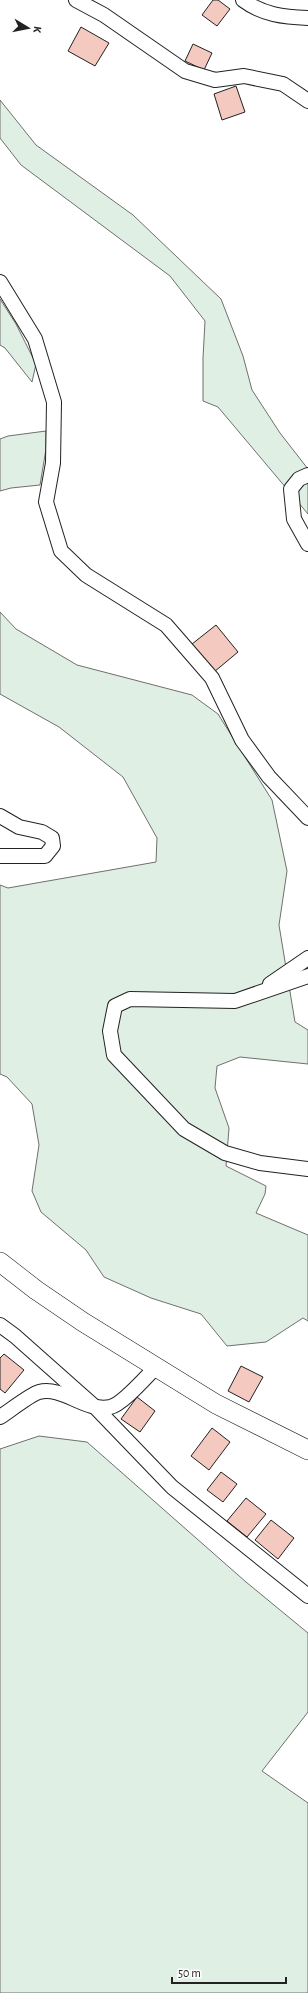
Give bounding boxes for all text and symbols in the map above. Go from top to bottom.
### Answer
north arrow [8,8,48,48]
text: K [31,26,43,34]
scale bar [172,1959,286,1985]
text: 50 m [178,1967,201,1979]

